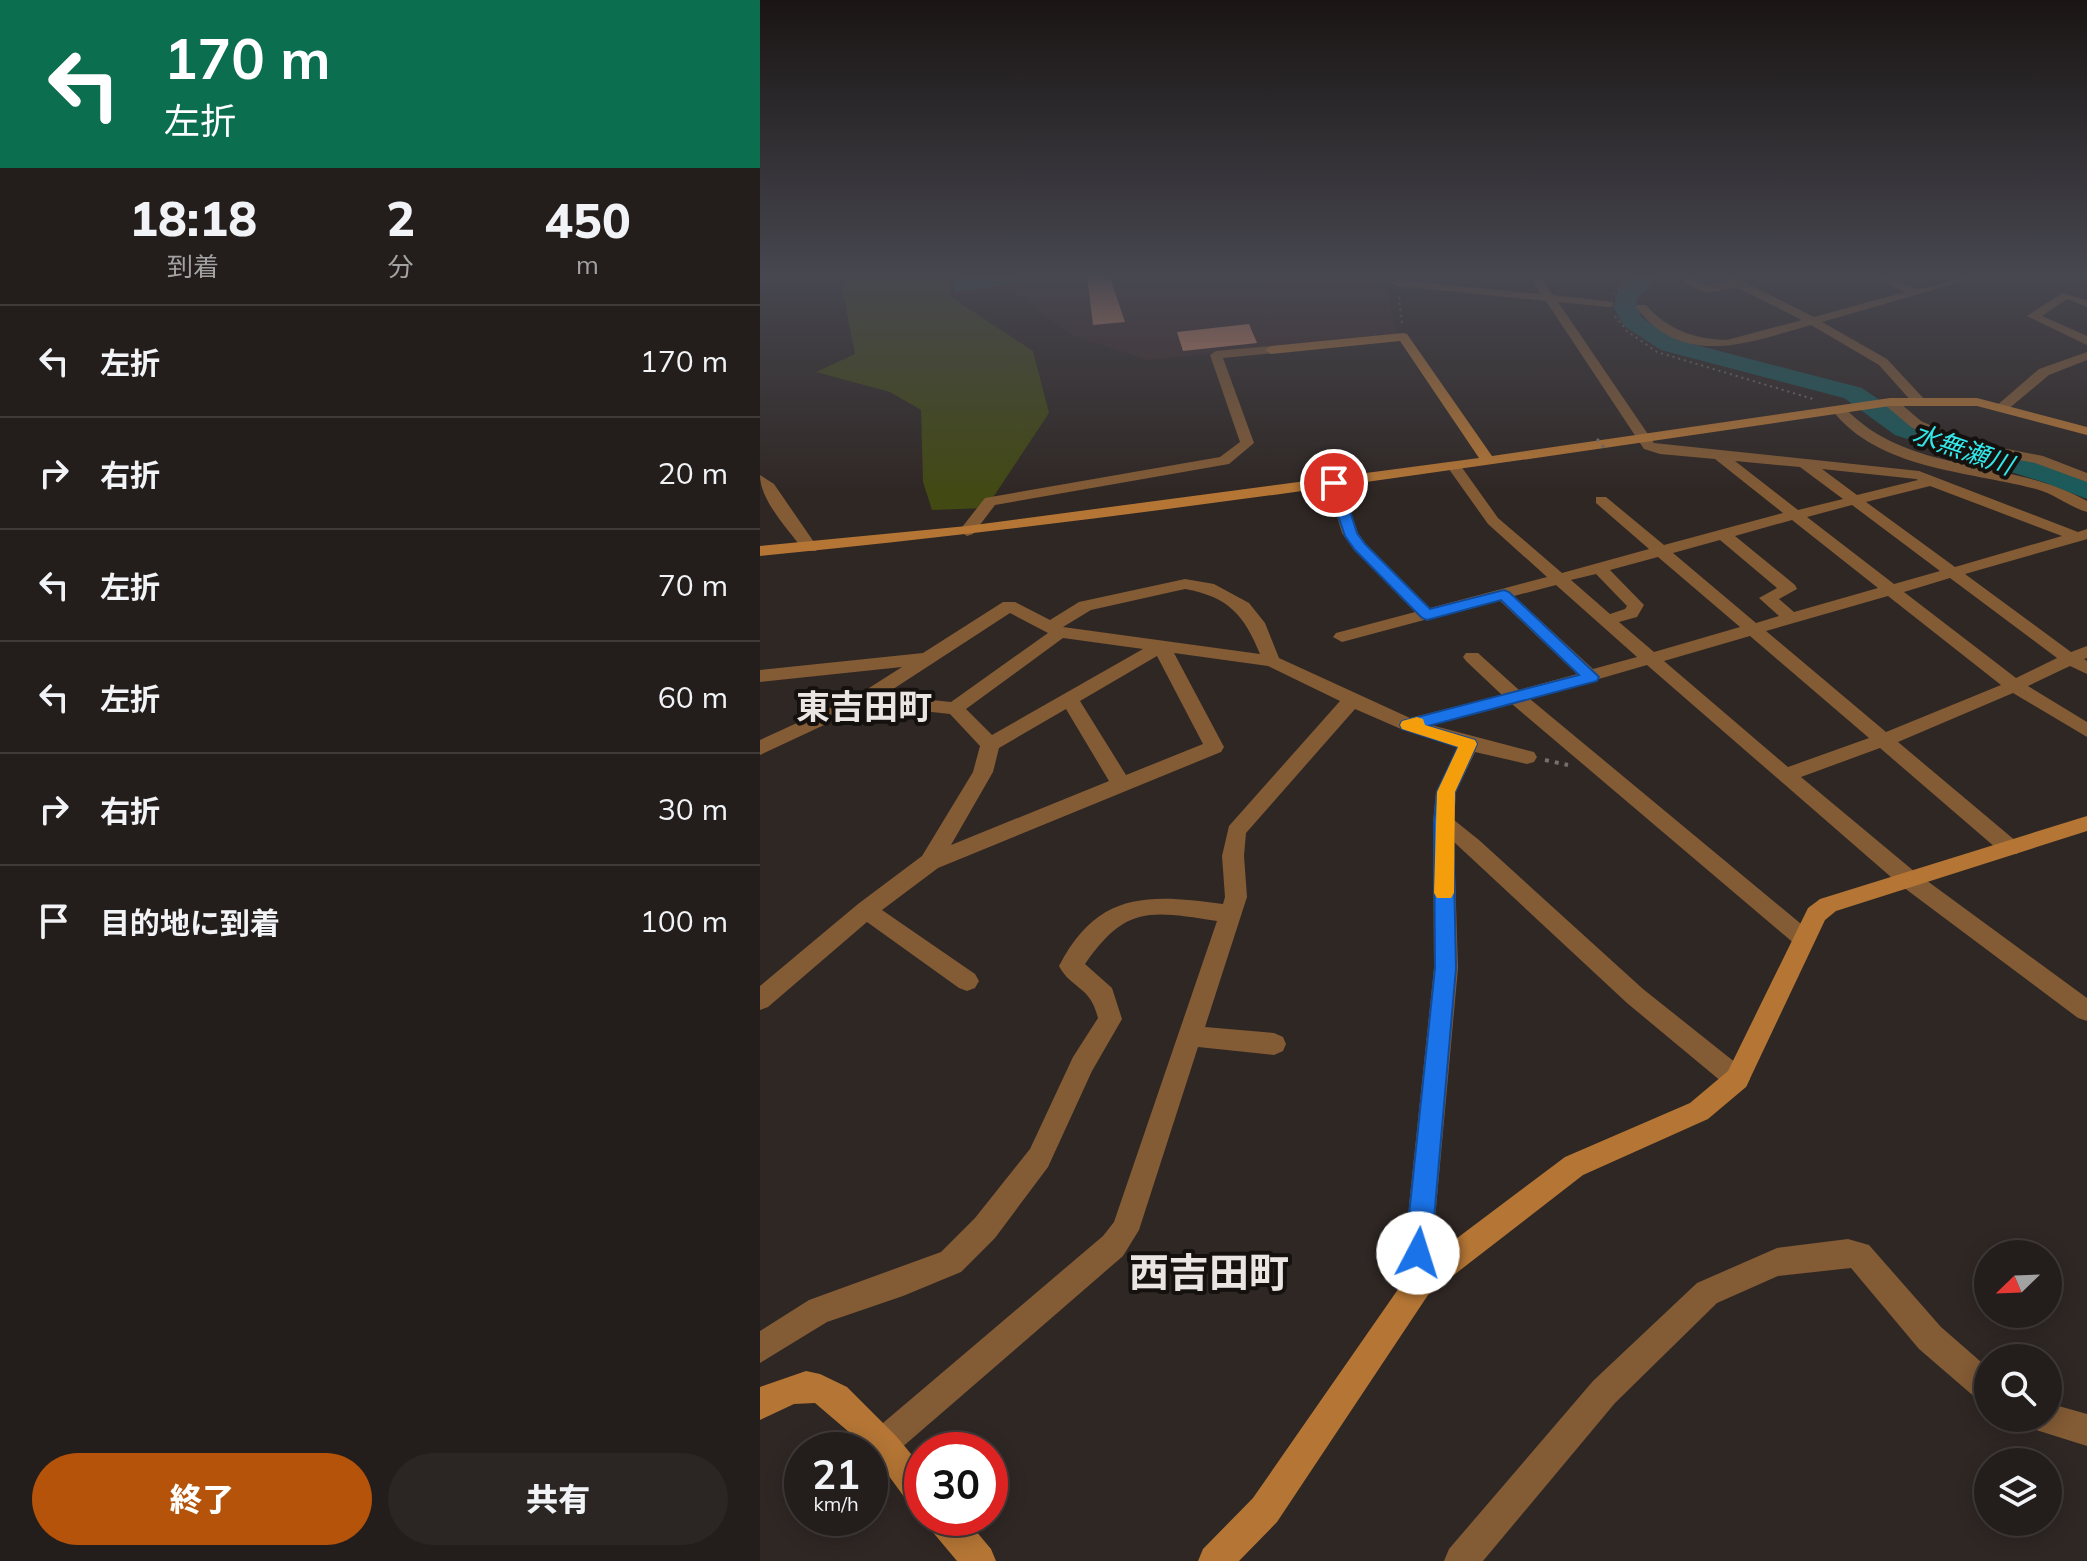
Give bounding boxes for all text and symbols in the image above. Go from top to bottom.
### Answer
text: 170 m [164,23,331,93]
icon: left [32,32,136,136]
text: 左折 [164,98,236,143]
text: 18:18 [129,188,257,248]
text: 2 [386,188,415,248]
text: 450 [544,190,631,250]
text: m [576,248,599,281]
text: 到着 [167,250,219,283]
text: 分 [388,250,414,283]
icon: left [32,339,76,383]
text: 170 m [640,342,728,380]
text: 左折 [100,344,160,382]
water label: 水無瀬川 [1908,416,2020,483]
pin [1300,449,1368,517]
icon: right [32,451,76,495]
text: 20 m [658,454,728,492]
text: 右折 [100,456,160,494]
icon: arrive [1312,461,1356,505]
icon: left [32,563,76,607]
text: 70 m [658,566,728,604]
text: 左折 [100,568,160,606]
icon: left [32,675,76,719]
text: 60 m [658,678,728,716]
text: 左折 [100,680,160,718]
district label: 東吉田町 [796,685,932,728]
icon: right [32,787,76,831]
text: 30 m [658,790,728,828]
text: 右折 [100,792,160,830]
icon: arrive [32,899,76,943]
text: 100 m [640,902,728,940]
text: 目的地に到着 [100,904,280,942]
position arrow [1376,1211,1460,1295]
north arrow [1974,1240,2062,1328]
map controls [1974,1240,2062,1536]
district label: 西吉田町 [1129,1247,1289,1297]
button: search [1974,1344,2062,1432]
speed limit sign: 30 [904,1432,1008,1536]
button: layers [1974,1448,2062,1536]
text: 21 [812,1449,860,1499]
button: 終了 [32,1453,372,1545]
button: 共有 [388,1453,728,1545]
text: km/h [813,1491,859,1516]

